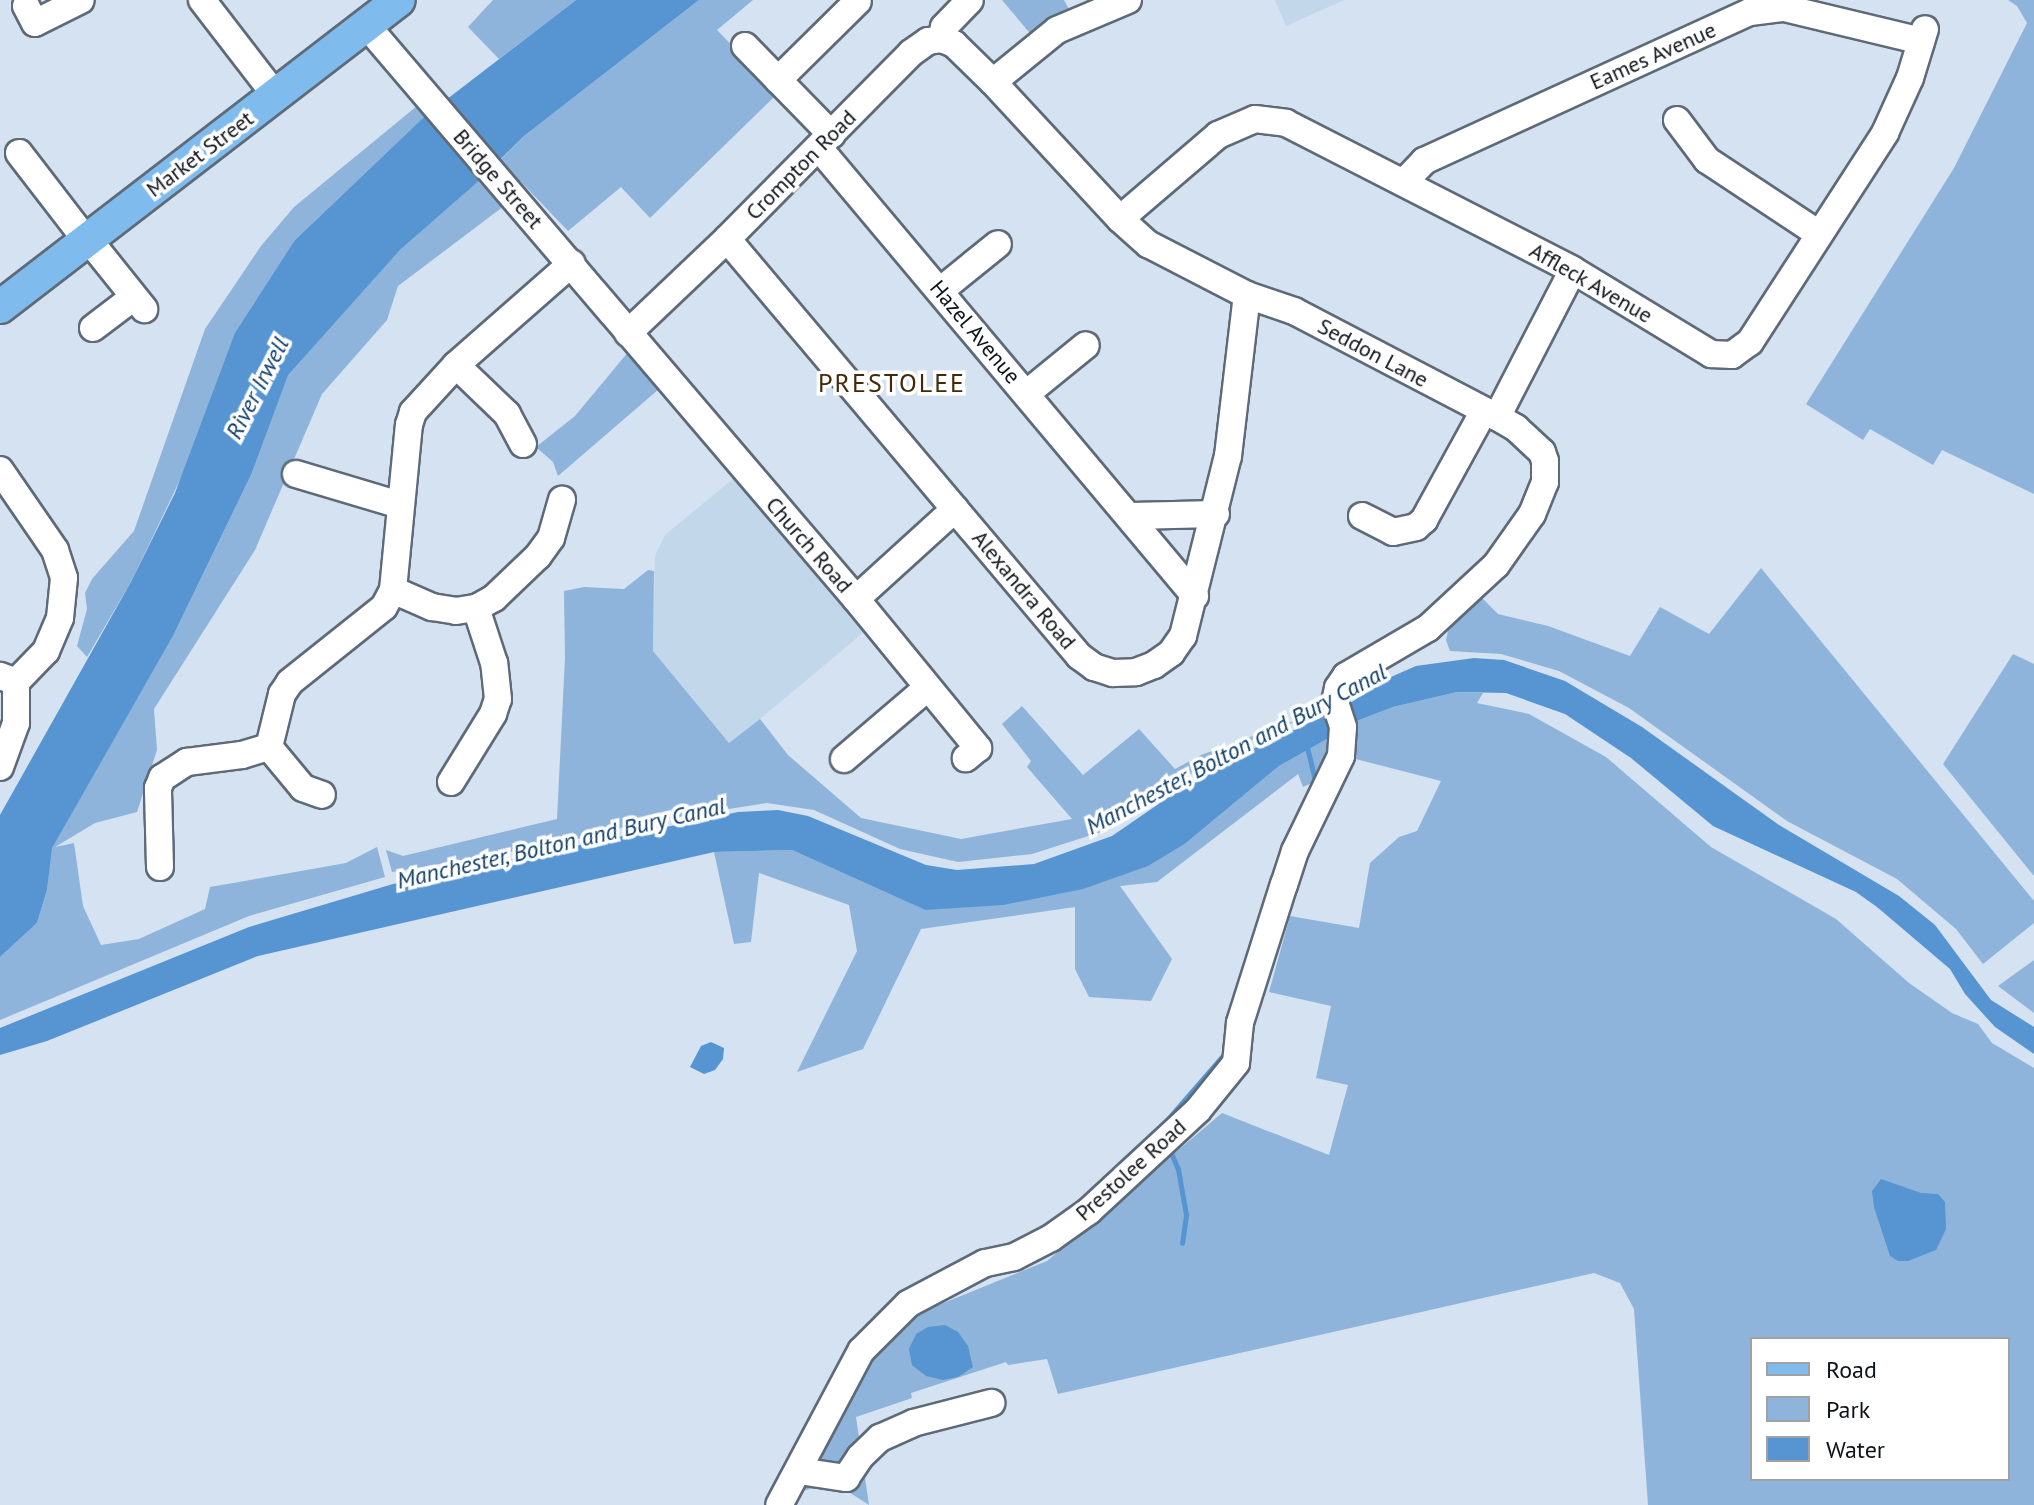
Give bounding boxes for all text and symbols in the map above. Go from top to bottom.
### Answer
street label: Eames Avenue [1586,16,1720,96]
street label: Market Street [141,105,259,203]
street label: Crompton Road [741,105,861,225]
street label: Bridge Street [448,124,548,234]
street label: Affleck Avenue [1524,237,1658,329]
street label: Hazel Avenue [924,275,1026,389]
street label: Seddon Lane [1313,313,1433,393]
water label: River Irwell [219,332,295,444]
district label: PRESTOLEE [818,367,966,399]
street label: Church Road [760,492,858,598]
street label: Alexandra Road [967,525,1081,655]
water label: Manchester, Bolton and Bury Canal [1080,657,1392,841]
water label: Manchester, Bolton and Bury Canal [393,791,729,895]
street label: Prestolee Road [1070,1114,1192,1226]
legend [1750,1337,2010,1481]
text: Road [1826,1354,1877,1385]
text: Park [1826,1394,1870,1425]
text: Water [1826,1434,1885,1465]

